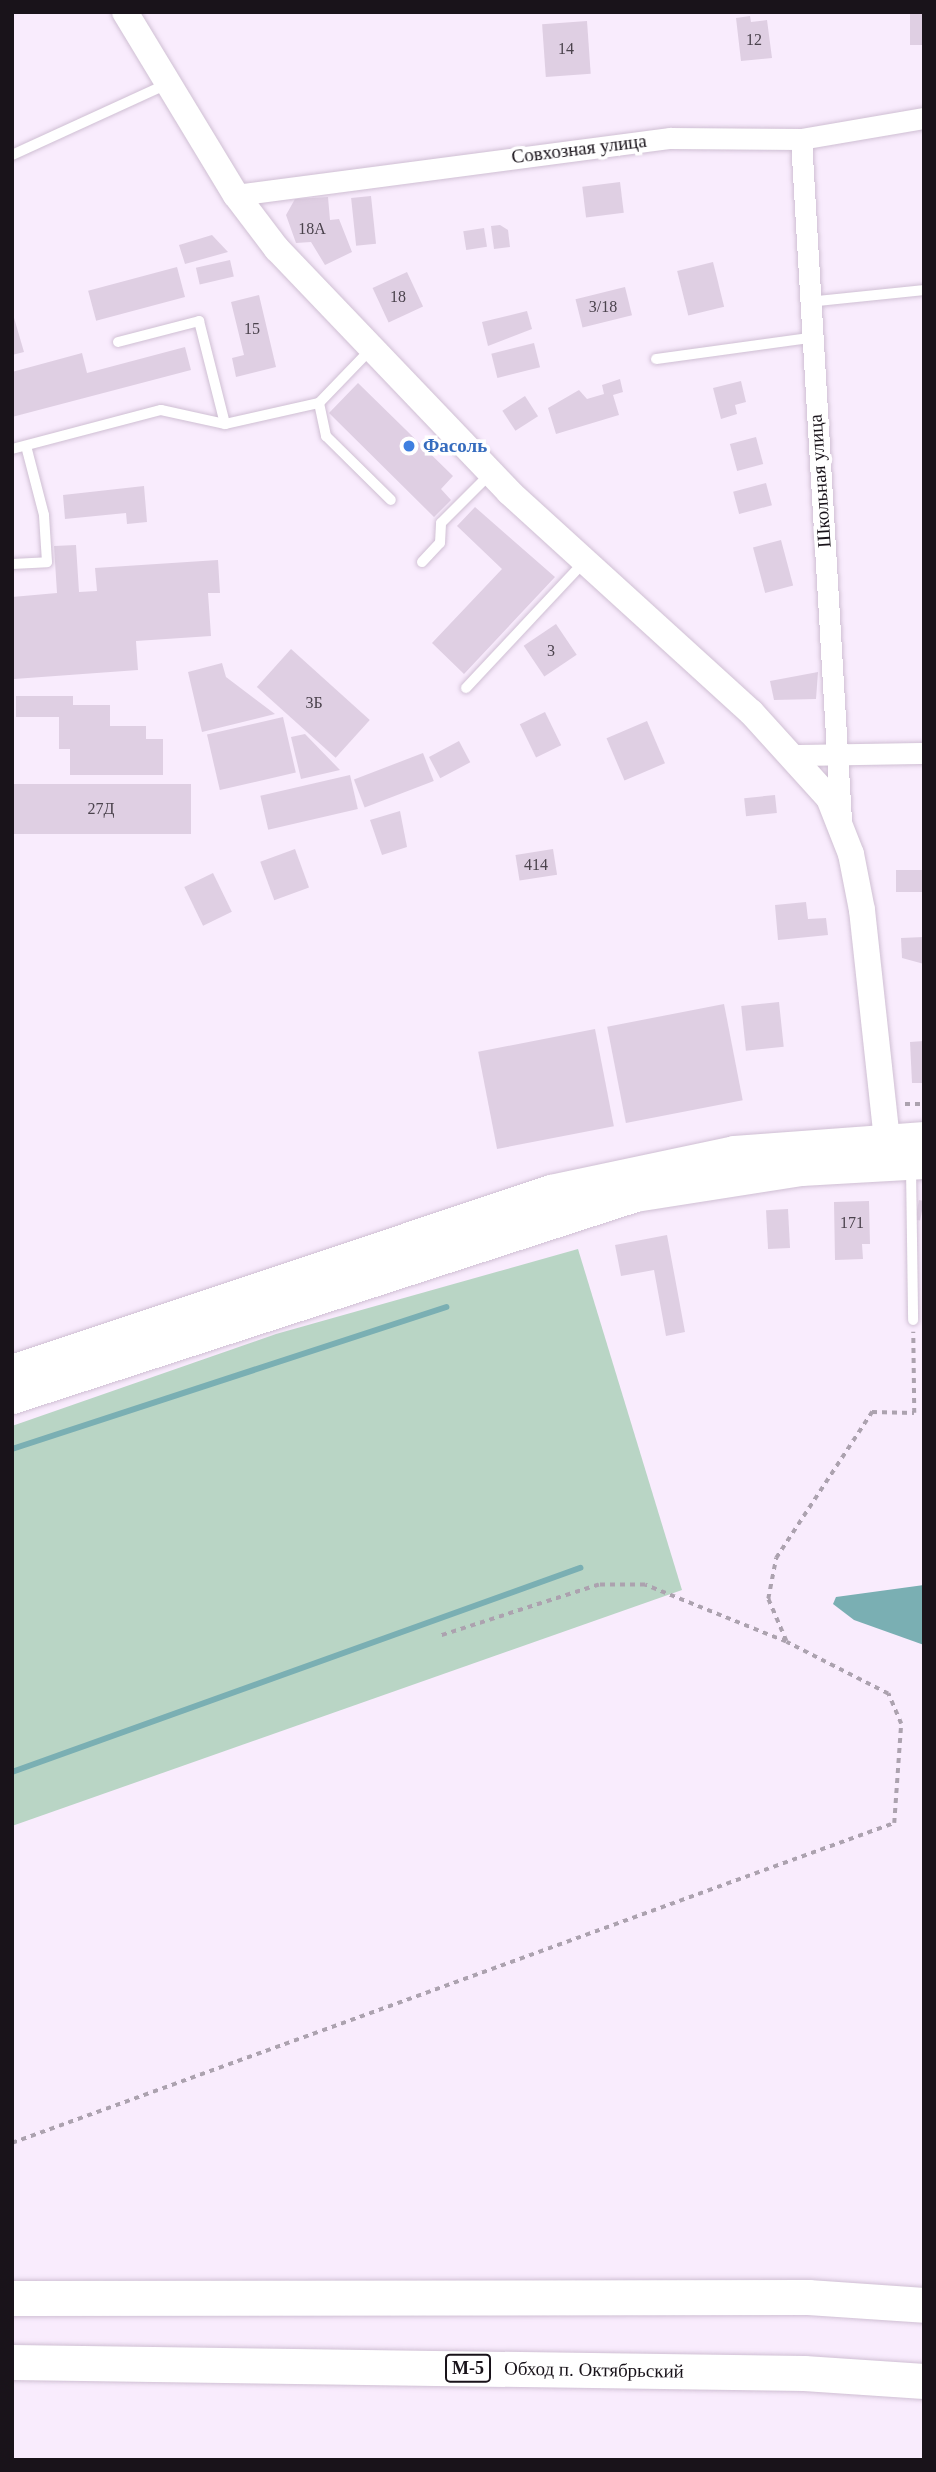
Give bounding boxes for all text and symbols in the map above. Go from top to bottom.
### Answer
house number: 12 [746,30,762,50]
house number: 14 [558,39,574,59]
street label: Совхозная улица [510,129,648,169]
house number: 18А [298,219,326,239]
house number: 18 [390,287,406,307]
house number: 3/18 [589,297,617,317]
house number: 15 [244,319,260,339]
street label: Школьная улица [804,413,836,549]
place label: Фасоль [423,435,487,457]
marker: Фасоль [401,438,417,454]
house number: 3 [547,641,555,661]
house number: 3Б [305,693,323,713]
house number: 27Д [88,799,114,819]
house number: 414 [524,855,548,875]
house number: 171 [840,1213,864,1233]
road number: М-5 [444,2354,492,2382]
street label: Обход п. Октябрьский [504,2357,684,2383]

